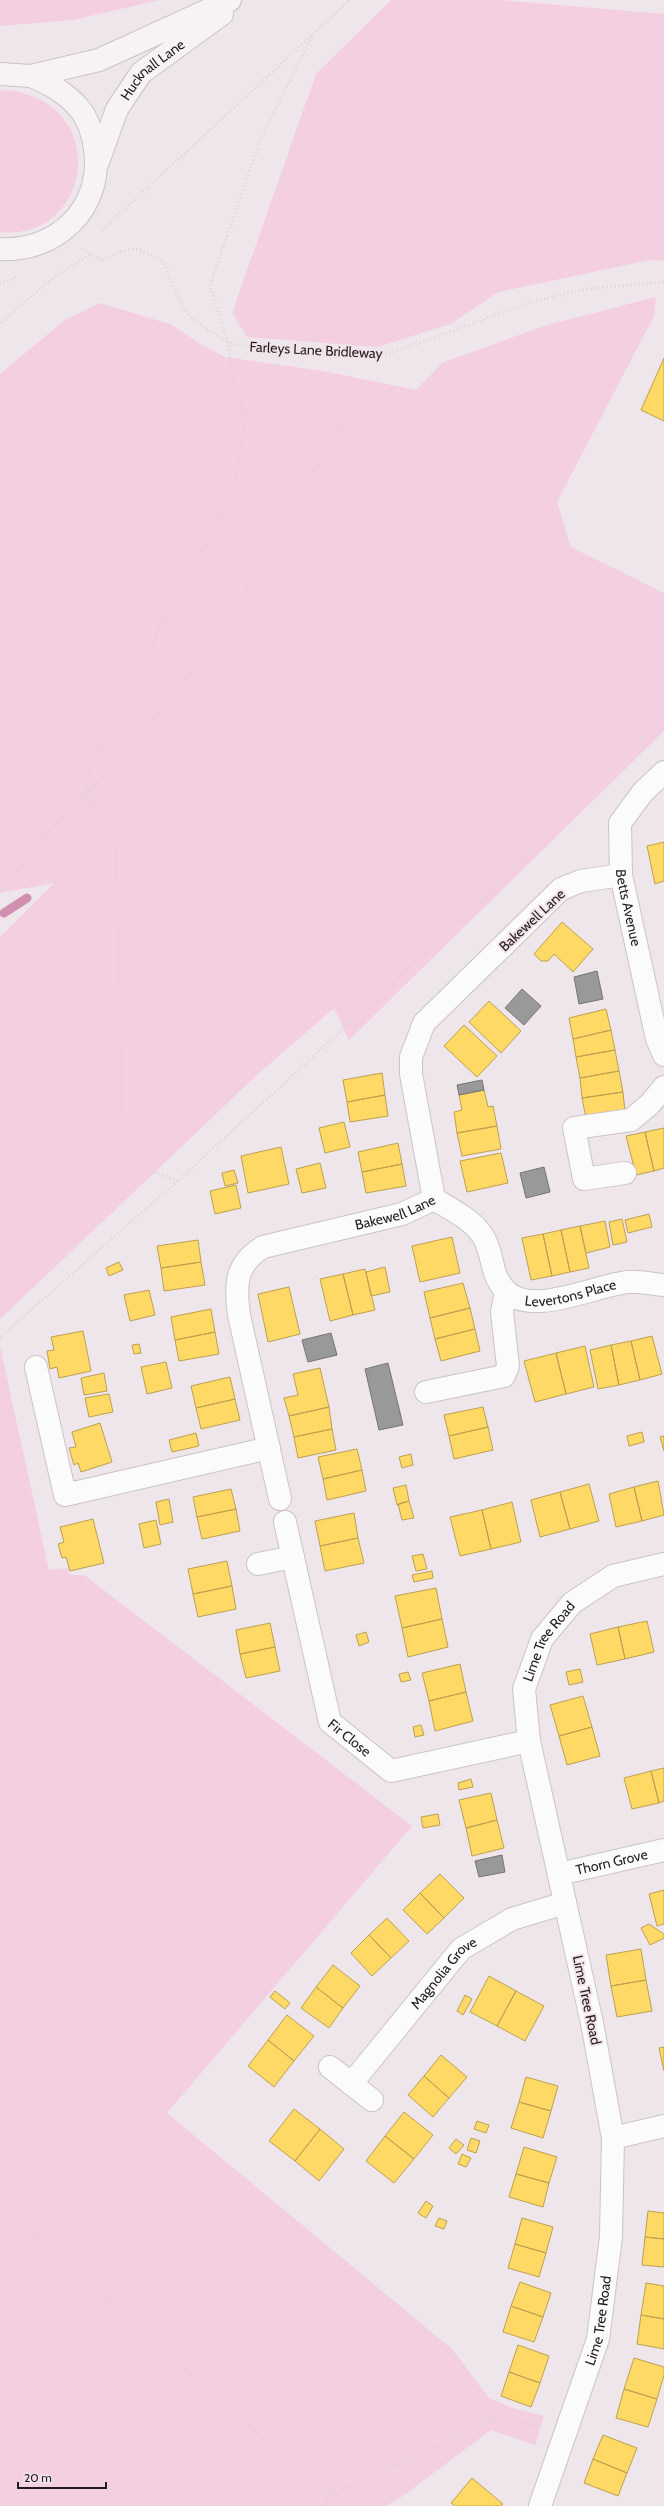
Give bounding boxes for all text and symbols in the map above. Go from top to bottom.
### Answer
street label: Hucknall Lane [116,35,188,104]
street label: Farleys Lane Bridleway [249,338,383,362]
street label: Betts Avenue [612,869,645,948]
street label: Bakewell Lane [495,885,569,955]
street label: Bakewell Lane [353,1191,438,1234]
street label: Levertons Place [524,1275,618,1310]
street label: Lime Tree Road [519,1597,579,1684]
street label: Fir Close [324,1715,375,1760]
street label: Thorn Grove [574,1845,649,1879]
street label: Magnolia Grove [407,1933,480,2013]
street label: Lime Tree Road [569,1954,605,2046]
street label: Lime Tree Road [581,2275,615,2368]
scale bar [18,2464,106,2490]
text: 20 m [24,2470,52,2485]

